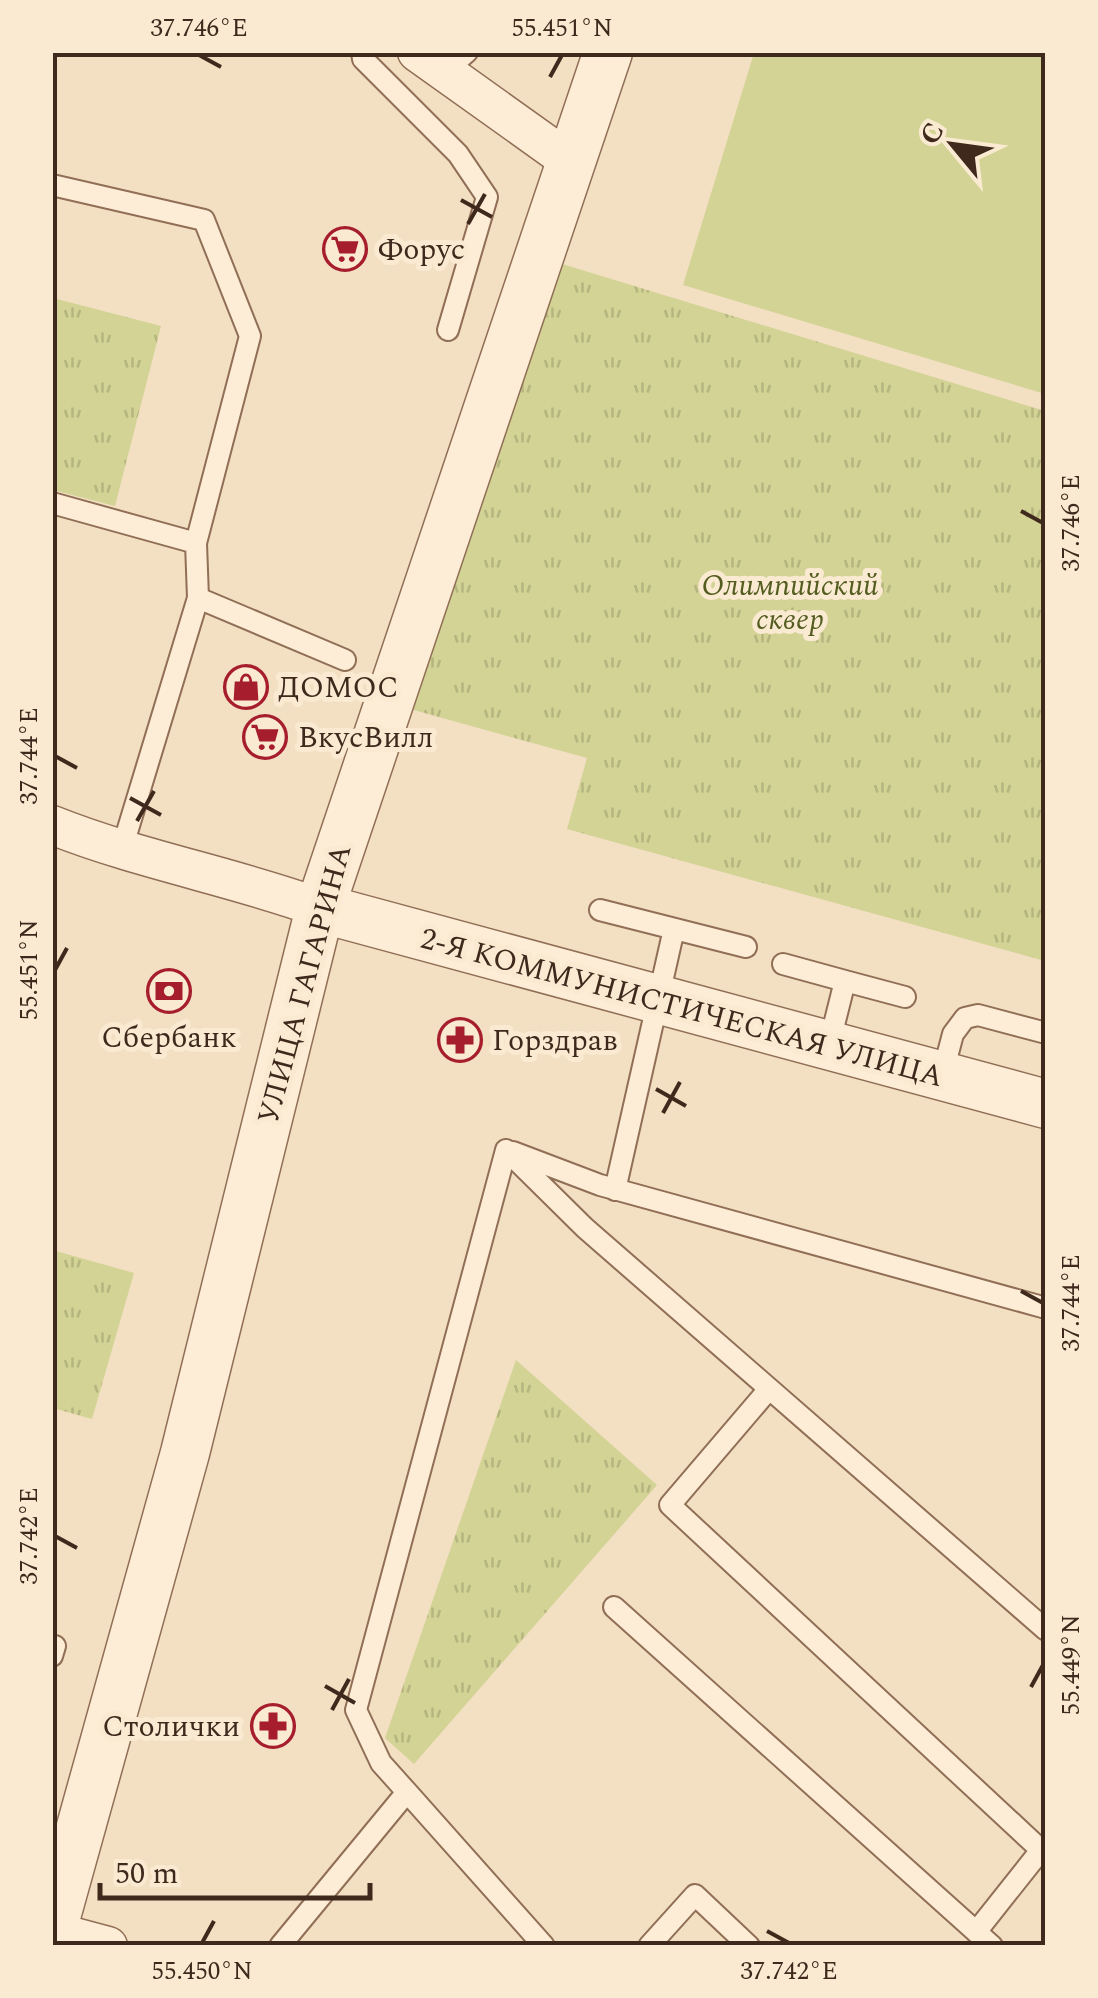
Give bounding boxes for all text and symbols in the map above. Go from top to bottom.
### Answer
text: 37.746°E [150,10,248,48]
text: 55.451°N [511,10,613,48]
north arrow [903,95,1003,195]
text: С [909,114,956,153]
supermarket icon: Форус [322,226,368,272]
place label: Форус [378,227,465,273]
text: 37.746°E [1053,474,1091,572]
park label: Олимпийский сквер [701,563,879,643]
shop icon: ДОМОС [223,664,269,710]
place label: ДОМОС [278,665,399,711]
text: 37.744°E [11,707,49,805]
supermarket icon: ВкусВилл [242,714,288,760]
place label: ВкусВилл [298,715,433,761]
street label: УЛИЦА ГАГАРИНА [246,839,364,1129]
street label: 2-Я КОММУНИСТИЧЕСКАЯ УЛИЦА [415,916,948,1100]
text: 55.451°N [11,919,49,1021]
bank icon: Сбербанк [146,968,192,1014]
place label: Сбербанк [101,1015,237,1061]
pharmacy icon: Горздрав [437,1017,483,1063]
place label: Горздрав [492,1018,618,1064]
text: 37.744°E [1053,1254,1091,1352]
text: 37.742°E [11,1487,49,1585]
text: 55.449°N [1053,1614,1091,1716]
pharmacy icon: Столички [250,1703,296,1749]
place label: Столички [102,1704,240,1750]
scale bar [100,1838,370,1900]
text: 50 m [115,1851,178,1897]
text: 55.450°N [151,1953,253,1991]
text: 37.742°E [740,1953,838,1991]

